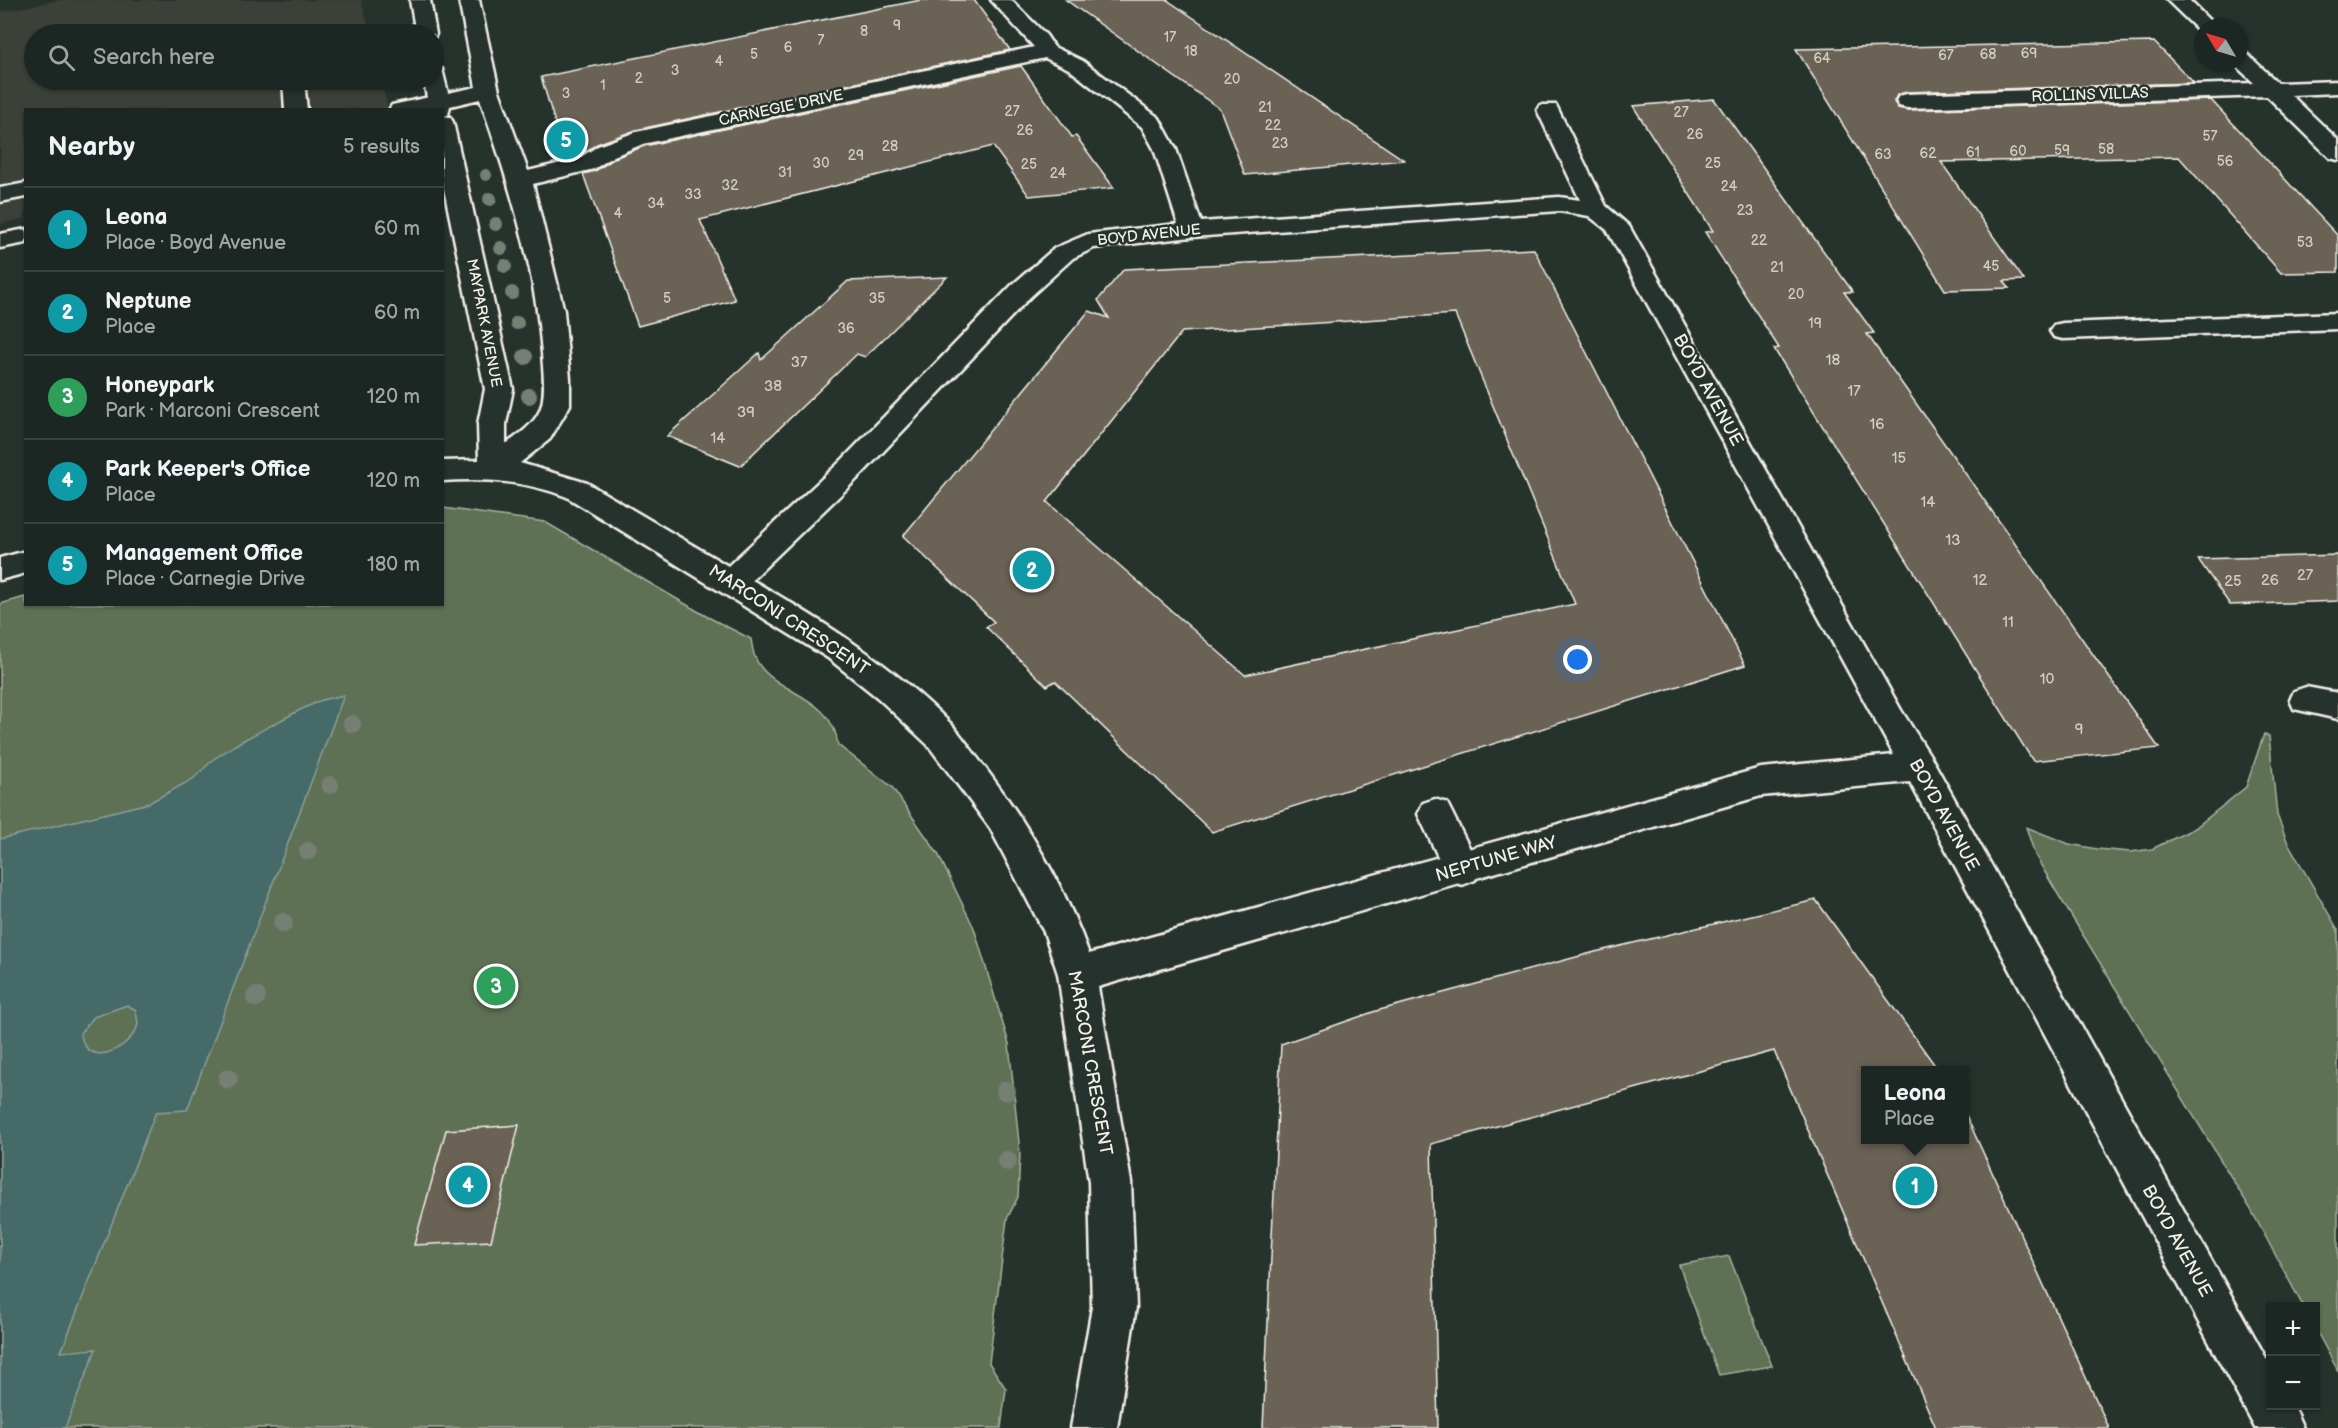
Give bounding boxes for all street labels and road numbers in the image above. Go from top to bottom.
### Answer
street label: ROLLINS VILLAS [2031,83,2149,107]
street label: CARNEGIE DRIVE [717,86,845,130]
street label: BOYD AVENUE [1096,220,1202,250]
street label: MAYPARK AVENUE [462,257,506,389]
street label: BOYD AVENUE [1669,330,1748,450]
street label: MARCONI CRESCENT [705,560,873,680]
street label: BOYD AVENUE [1905,755,1984,875]
street label: NEPTUNE WAY [1433,832,1559,886]
street label: MARCONI CRESCENT [1063,969,1117,1157]
street label: BOYD AVENUE [2138,1181,2217,1301]

